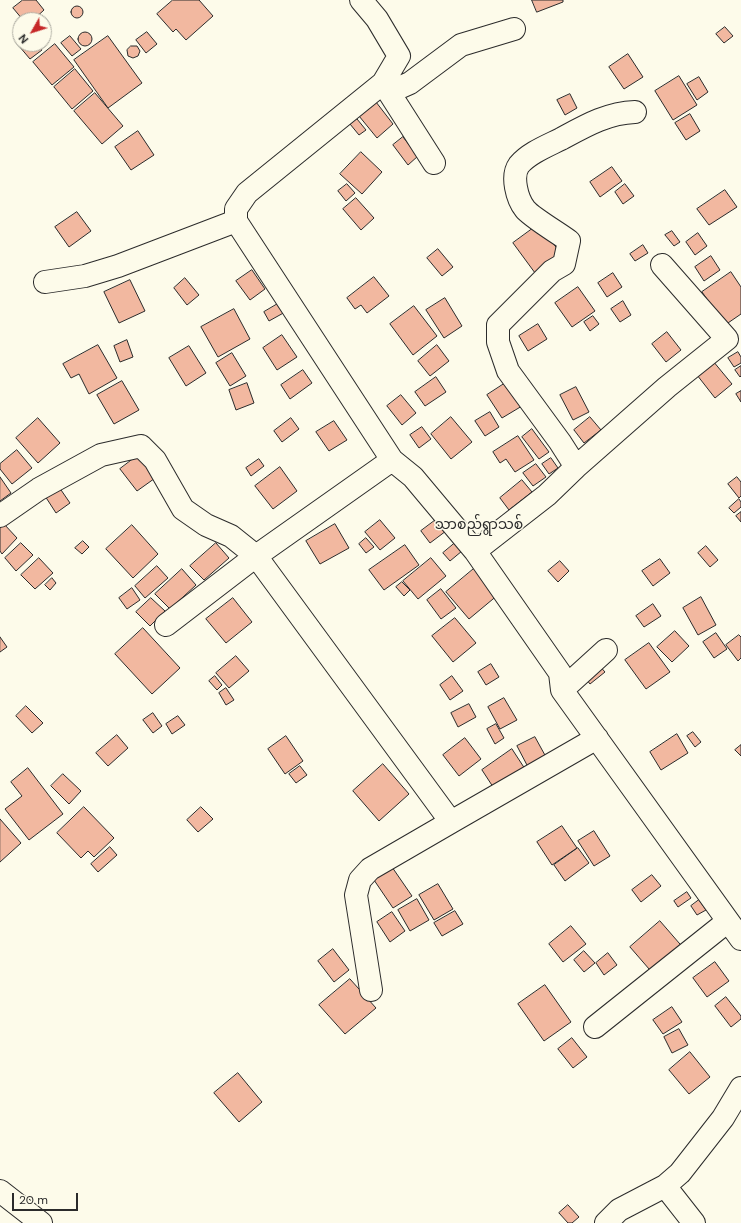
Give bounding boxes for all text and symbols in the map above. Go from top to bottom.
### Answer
north arrow [12,12,52,52]
text: N [15,31,31,46]
district label: သာစည်ရွာသစ် [435,517,523,533]
scale bar [14,1185,80,1211]
text: 20 m [19,1192,48,1208]

